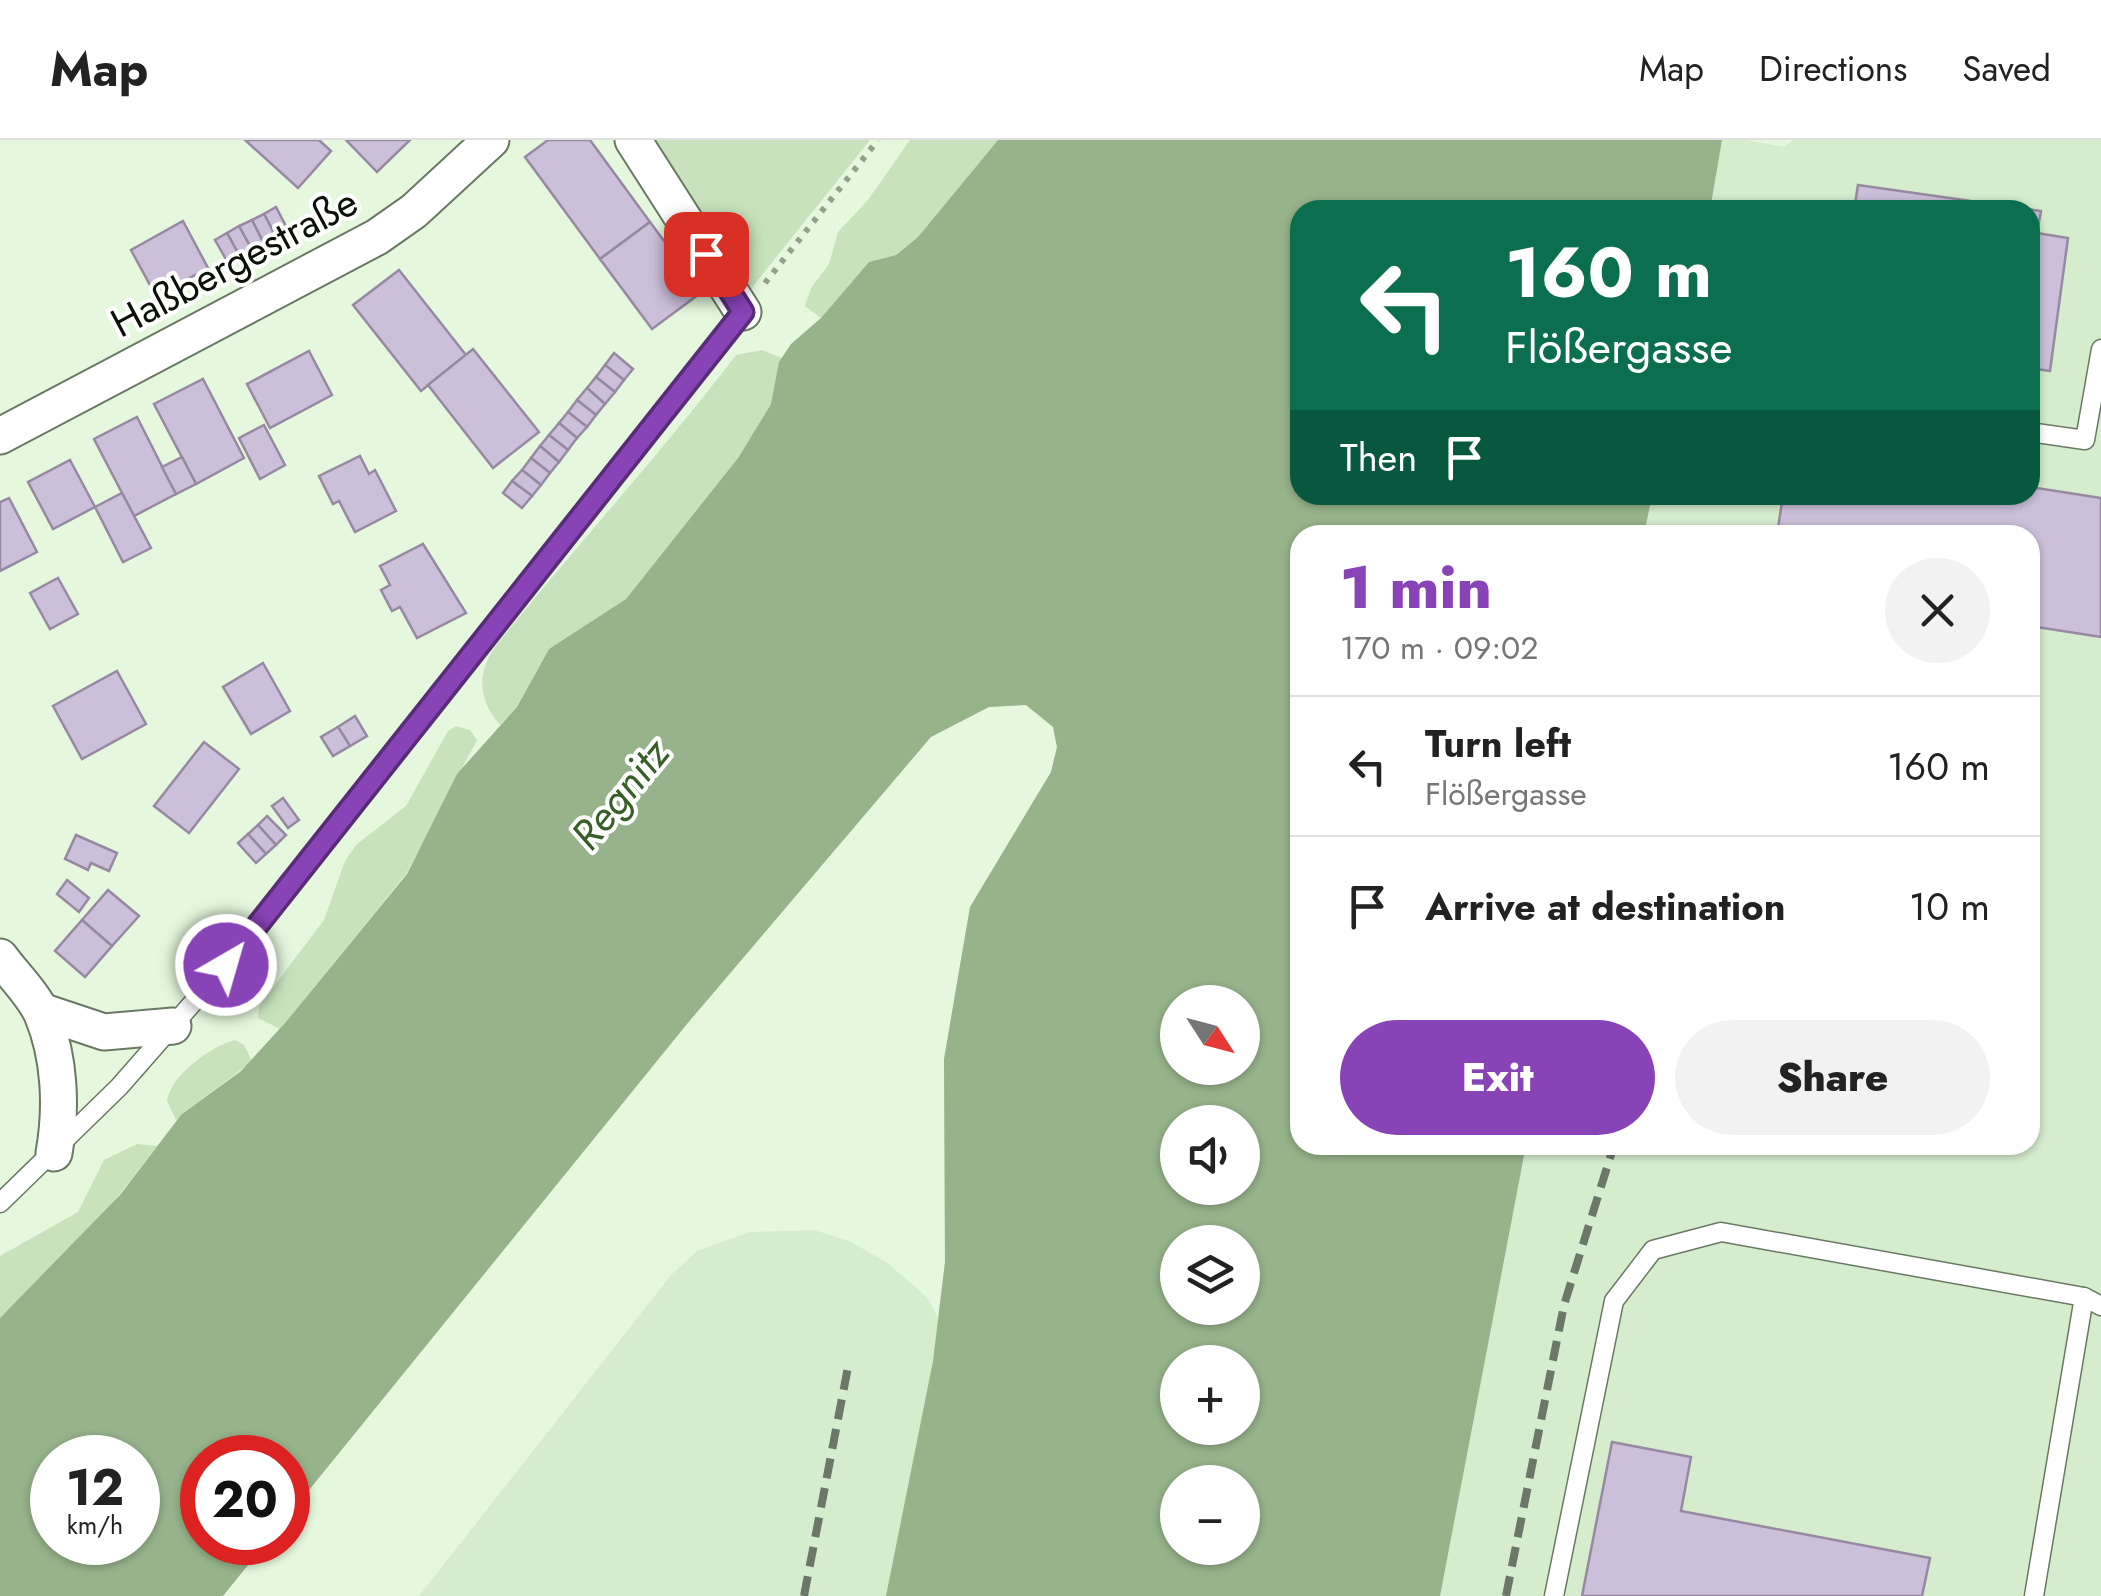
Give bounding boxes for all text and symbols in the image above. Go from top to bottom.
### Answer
text: Map [50,35,148,104]
text: Map [1639,44,1704,94]
text: Directions [1759,44,1907,94]
text: Saved [1962,44,2051,94]
street label: Haßbergestraße [100,172,368,352]
pin [664,212,749,297]
text: 160 m [1505,222,1712,323]
icon: arrive [679,227,734,282]
icon: left [1340,240,1470,370]
text: Flößergasse [1505,315,1733,380]
text: Then [1340,430,1417,485]
icon: arrive [1437,430,1492,485]
text: 1 min [1340,544,1492,631]
button: close [1885,558,1990,663]
text: 170 m · 09:02 [1340,625,1538,671]
text: Turn left [1425,716,1571,771]
water label: Regnitz [556,723,685,863]
icon: left [1340,739,1395,794]
text: 160 m [1887,739,1990,794]
text: Flößergasse [1425,771,1587,817]
icon: arrive [1340,879,1395,934]
text: Arrive at destination [1425,879,1786,934]
text: 10 m [1909,879,1990,934]
position arrow [174,913,278,1017]
north arrow [1160,985,1260,1085]
map controls [1160,985,1260,1565]
button: Exit [1340,1020,1655,1135]
button: Share [1675,1020,1990,1135]
button: sound [1160,1105,1260,1205]
button: layers [1160,1225,1260,1325]
button: + [1160,1345,1260,1445]
speed limit sign: 20 [180,1435,310,1565]
text: 12 [66,1451,124,1524]
button: − [1160,1465,1260,1565]
text: km/h [67,1507,123,1543]

